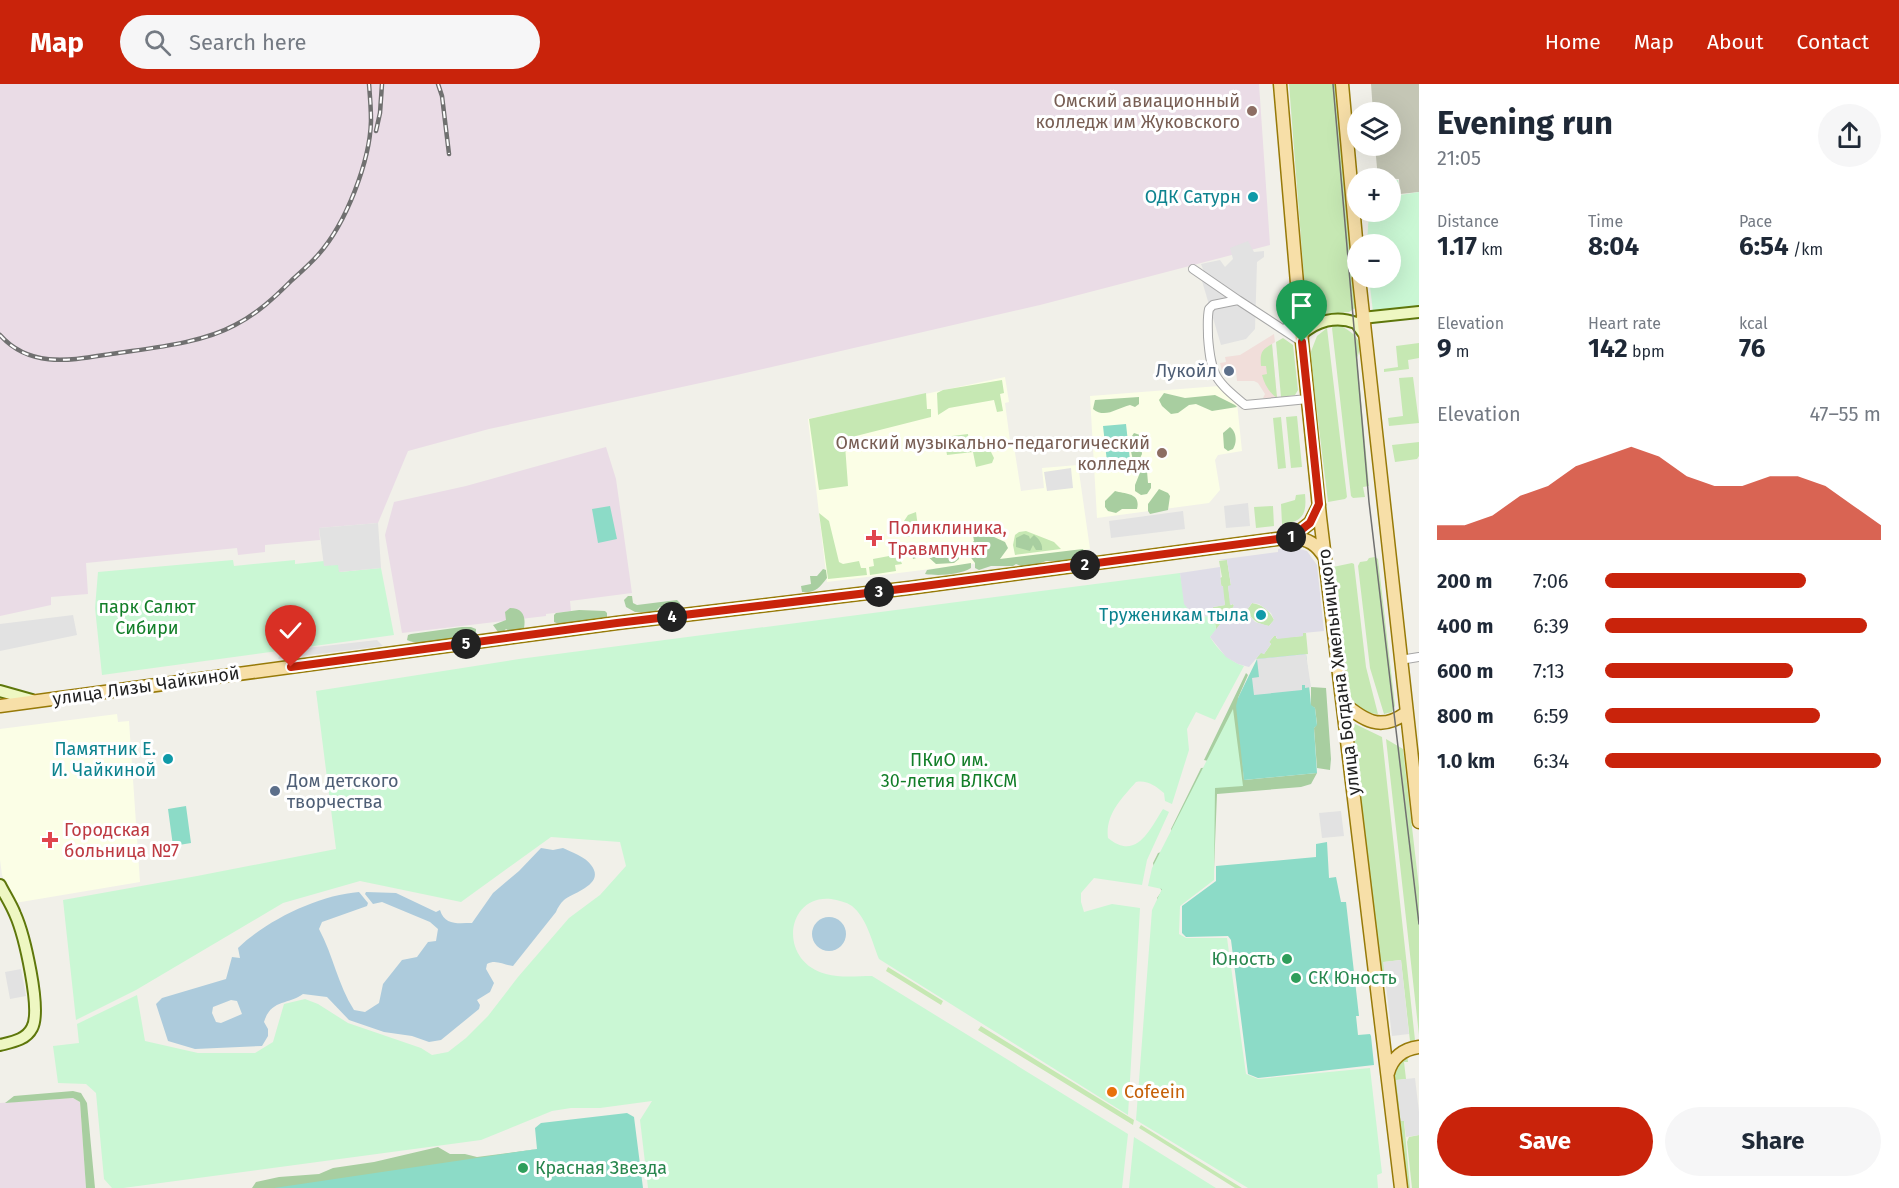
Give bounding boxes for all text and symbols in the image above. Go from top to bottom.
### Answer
search box [120,15,540,69]
text: Map [30,26,84,59]
icon: search [141,26,174,59]
text: Search here [189,29,307,56]
text: Home [1545,29,1601,55]
text: Map [1634,29,1674,55]
text: About [1707,29,1764,55]
text: Contact [1797,29,1869,55]
place label: Омский авиационный колледж им Жуковского [1035,90,1240,133]
map controls [1347,102,1401,288]
button: layers [1347,102,1401,156]
text: Evening run [1437,103,1613,143]
marker: Омский авиационный колледж им Жуковского [1245,104,1259,118]
button: share [1818,104,1881,167]
text: 21:05 [1437,146,1481,170]
button: + [1347,168,1401,222]
place label: ОДК Сатурн [1145,186,1241,208]
marker: ОДК Сатурн [1246,190,1260,204]
text: Distance [1437,212,1499,231]
text: Time [1588,212,1623,231]
text: Pace [1739,212,1772,231]
text: 1.17 [1437,231,1477,262]
text: 8:04 [1588,231,1639,262]
text: 6:54 [1739,231,1789,262]
button: − [1347,234,1401,288]
text: km [1477,240,1503,259]
text: /km [1789,240,1823,259]
pin [1276,280,1327,342]
icon: arrive [1285,289,1318,322]
text: Elevation [1437,314,1504,333]
text: Heart rate [1588,314,1661,333]
text: kcal [1739,314,1768,333]
text: 9 [1437,333,1452,364]
text: 142 [1588,333,1628,364]
text: 76 [1739,333,1765,364]
text: m [1452,342,1470,361]
text: bpm [1628,342,1665,361]
place label: Лукойл [1155,360,1217,382]
marker: Лукойл [1222,364,1236,378]
text: Elevation [1437,402,1521,426]
text: 47–55 m [1809,402,1881,426]
place label: Омский музыкально-педагогический колледж [836,432,1150,475]
marker: Омский музыкально-педагогический колледж [1155,446,1169,460]
place label: Поликлиника, Травмпункт [888,517,1007,560]
pin: 1 [1276,522,1306,552]
text: 1 [1287,527,1295,546]
marker: Поликлиника, Травмпункт [865,529,883,547]
street label: улица Богдана Хмельницкого [1313,547,1365,797]
pin: 2 [1070,550,1100,580]
text: 2 [1081,555,1089,574]
text: 200 m [1437,569,1492,593]
text: 7:06 [1533,569,1569,593]
pin: 3 [864,577,894,607]
text: 3 [875,582,883,601]
park label: парк Салют Сибири [98,596,196,639]
pin: 4 [657,602,687,632]
place label: Труженикам тыла [1099,604,1249,626]
pin [265,605,316,667]
text: 4 [667,607,677,626]
marker: Труженикам тыла [1254,608,1268,622]
icon: check [274,614,307,647]
text: 400 m [1437,614,1493,638]
text: 6:39 [1533,614,1569,638]
pin: 5 [451,629,481,659]
text: 5 [462,634,470,653]
text: 600 m [1437,659,1493,683]
text: 7:13 [1533,659,1565,683]
street label: улица Лизы Чайкиной [51,662,241,710]
text: 800 m [1437,704,1494,728]
text: 6:59 [1533,704,1569,728]
place label: Памятник Е. И. Чайкиной [51,738,156,781]
park label: ПКиО им. 30-летия ВЛКСМ [881,749,1017,792]
text: 1.0 km [1437,749,1495,773]
text: 6:34 [1533,749,1569,773]
marker: Памятник Е. И. Чайкиной [161,752,175,766]
place label: Дом детского творчества [286,770,398,813]
marker: Дом детского творчества [268,784,282,798]
place label: Городская больница №7 [64,819,179,862]
marker: Городская больница №7 [41,831,59,849]
place label: Юность [1212,948,1275,970]
marker: Юность [1280,952,1294,966]
place label: СК Юность [1308,967,1397,989]
marker: СК Юность [1289,971,1303,985]
place label: Cofeein [1124,1081,1185,1103]
marker: Cofeein [1105,1085,1119,1099]
button: Save [1437,1107,1653,1176]
button: Share [1665,1107,1881,1176]
place label: Красная Звезда [535,1157,667,1179]
marker: Красная Звезда [516,1161,530,1175]

